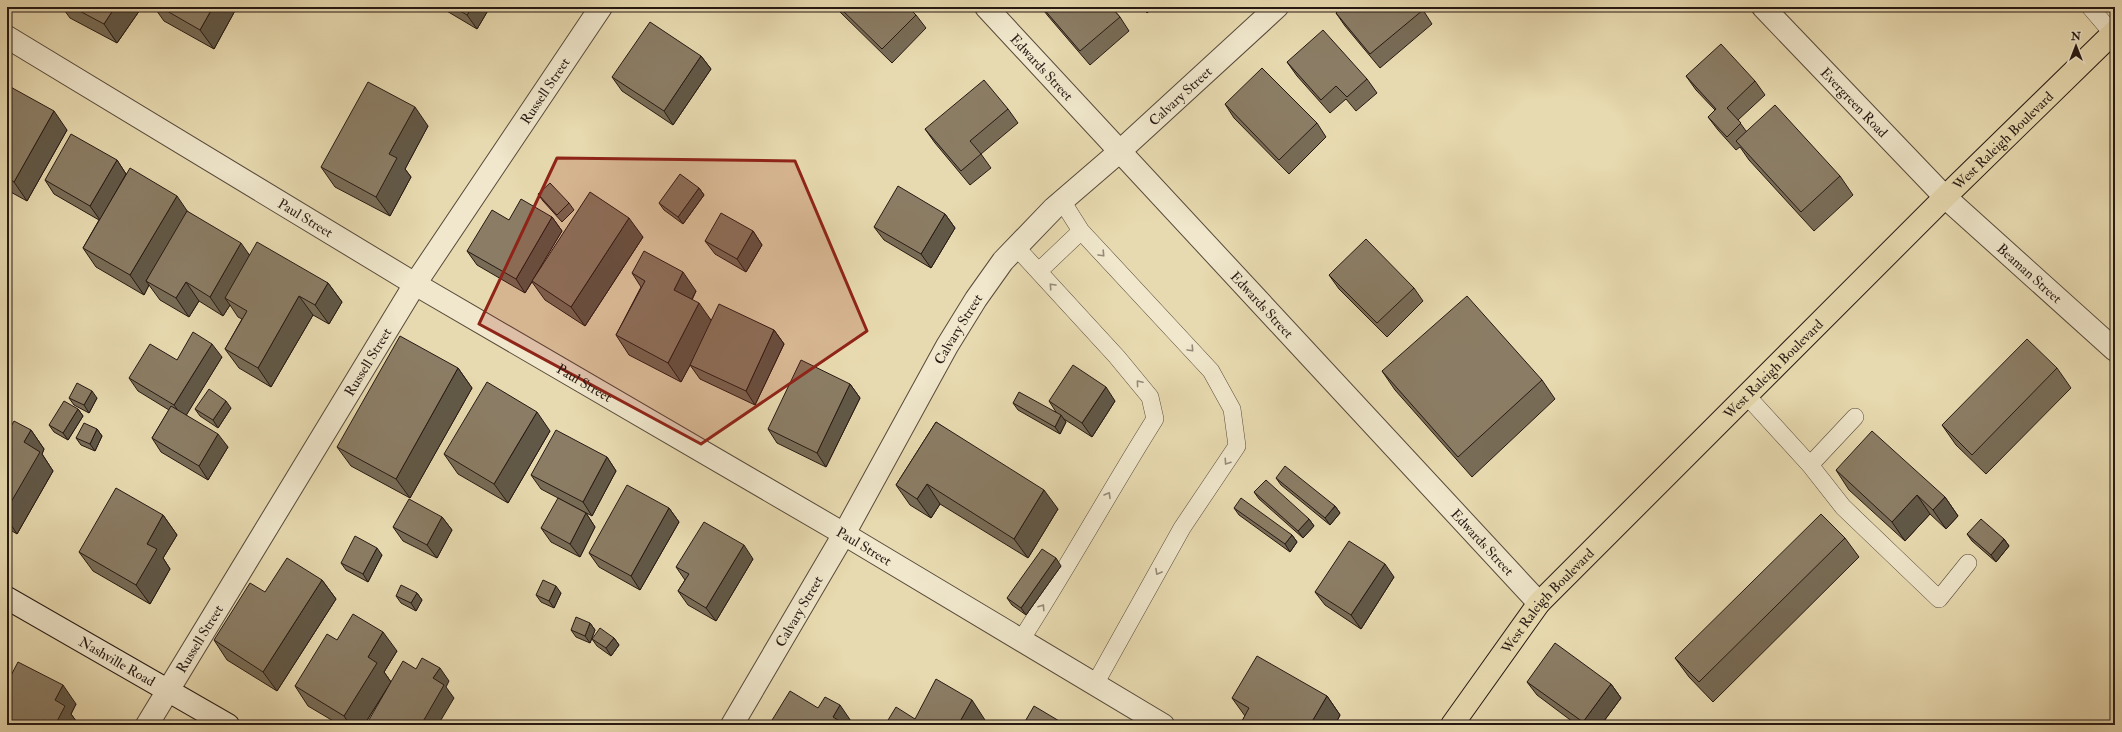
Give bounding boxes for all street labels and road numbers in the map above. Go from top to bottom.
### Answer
street label: Edwards Street [1006,31,1077,105]
street label: Russell Street [517,54,574,127]
street label: Calvary Street [1146,63,1216,129]
street label: Evergreen Road [1817,64,1891,141]
street label: West Raleigh Boulevard [1949,88,2057,194]
street label: Paul Street [275,195,336,242]
street label: Beaman Street [1993,240,2066,307]
street label: Edwards Street [1227,268,1297,342]
street label: Calvary Street [931,290,986,367]
street label: West Raleigh Boulevard [1720,316,1827,423]
street label: Russell Street [341,325,396,399]
street label: Paul Street [553,360,615,406]
street label: Edwards Street [1447,506,1518,580]
street label: Paul Street [833,524,895,570]
street label: West Raleigh Boulevard [1497,545,1598,658]
street label: Calvary Street [772,572,827,650]
street label: Russell Street [173,601,227,676]
street label: Nashville Road [76,633,158,690]

